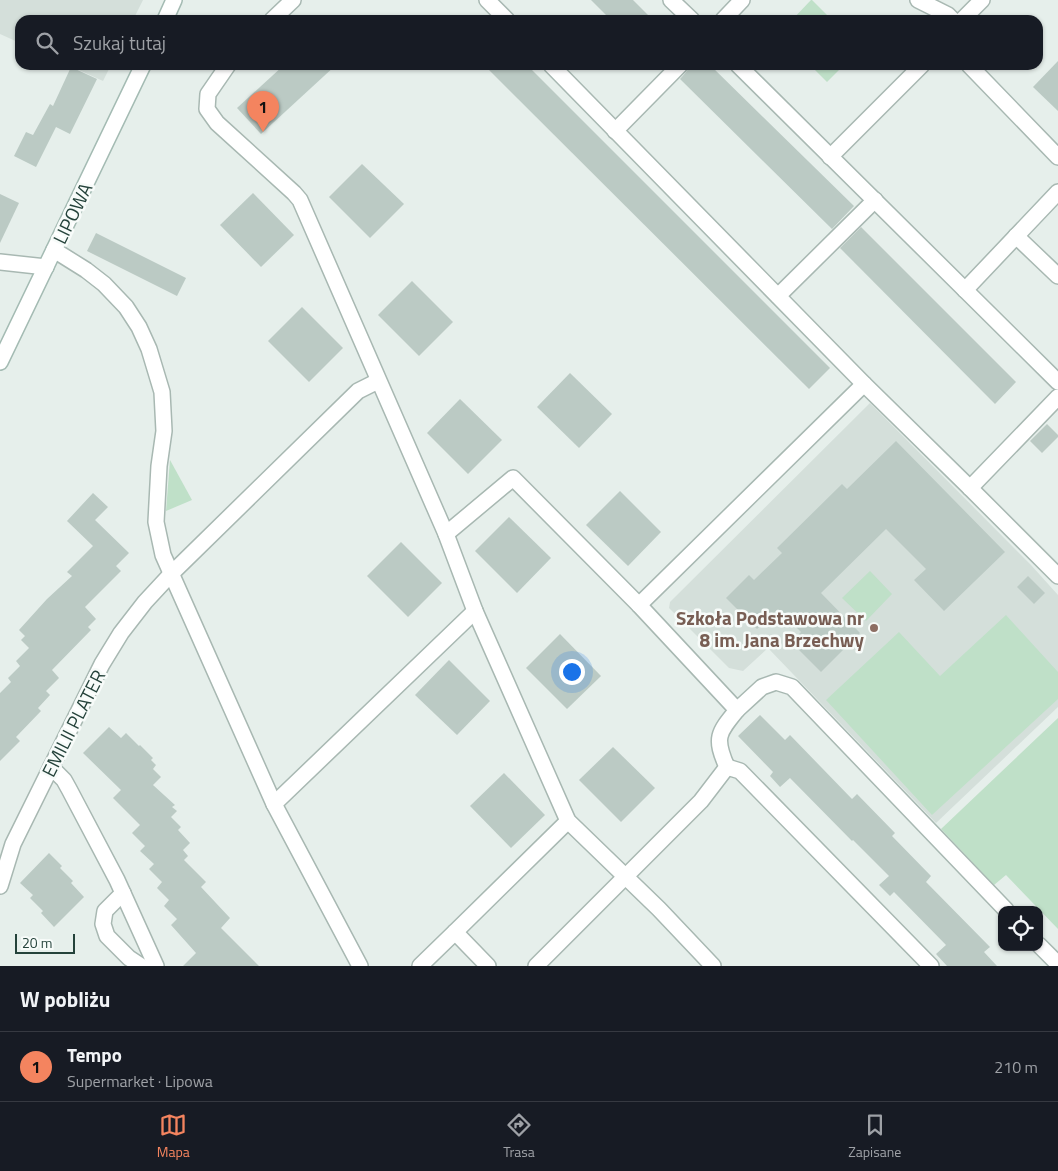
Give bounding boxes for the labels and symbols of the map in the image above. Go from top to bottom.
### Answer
pin: 1 [247,91,279,132]
street label: LIPOWA [45,177,99,249]
place label: Szkoła Podstawowa nr 8 im. Jana Brzechwy [676,603,864,654]
marker: Szkoła Podstawowa nr 8 im. Jana Brzechwy [868,622,880,634]
your location [559,659,585,685]
street label: EMILII PLATER [34,664,112,782]
scale bar [15,931,75,954]

